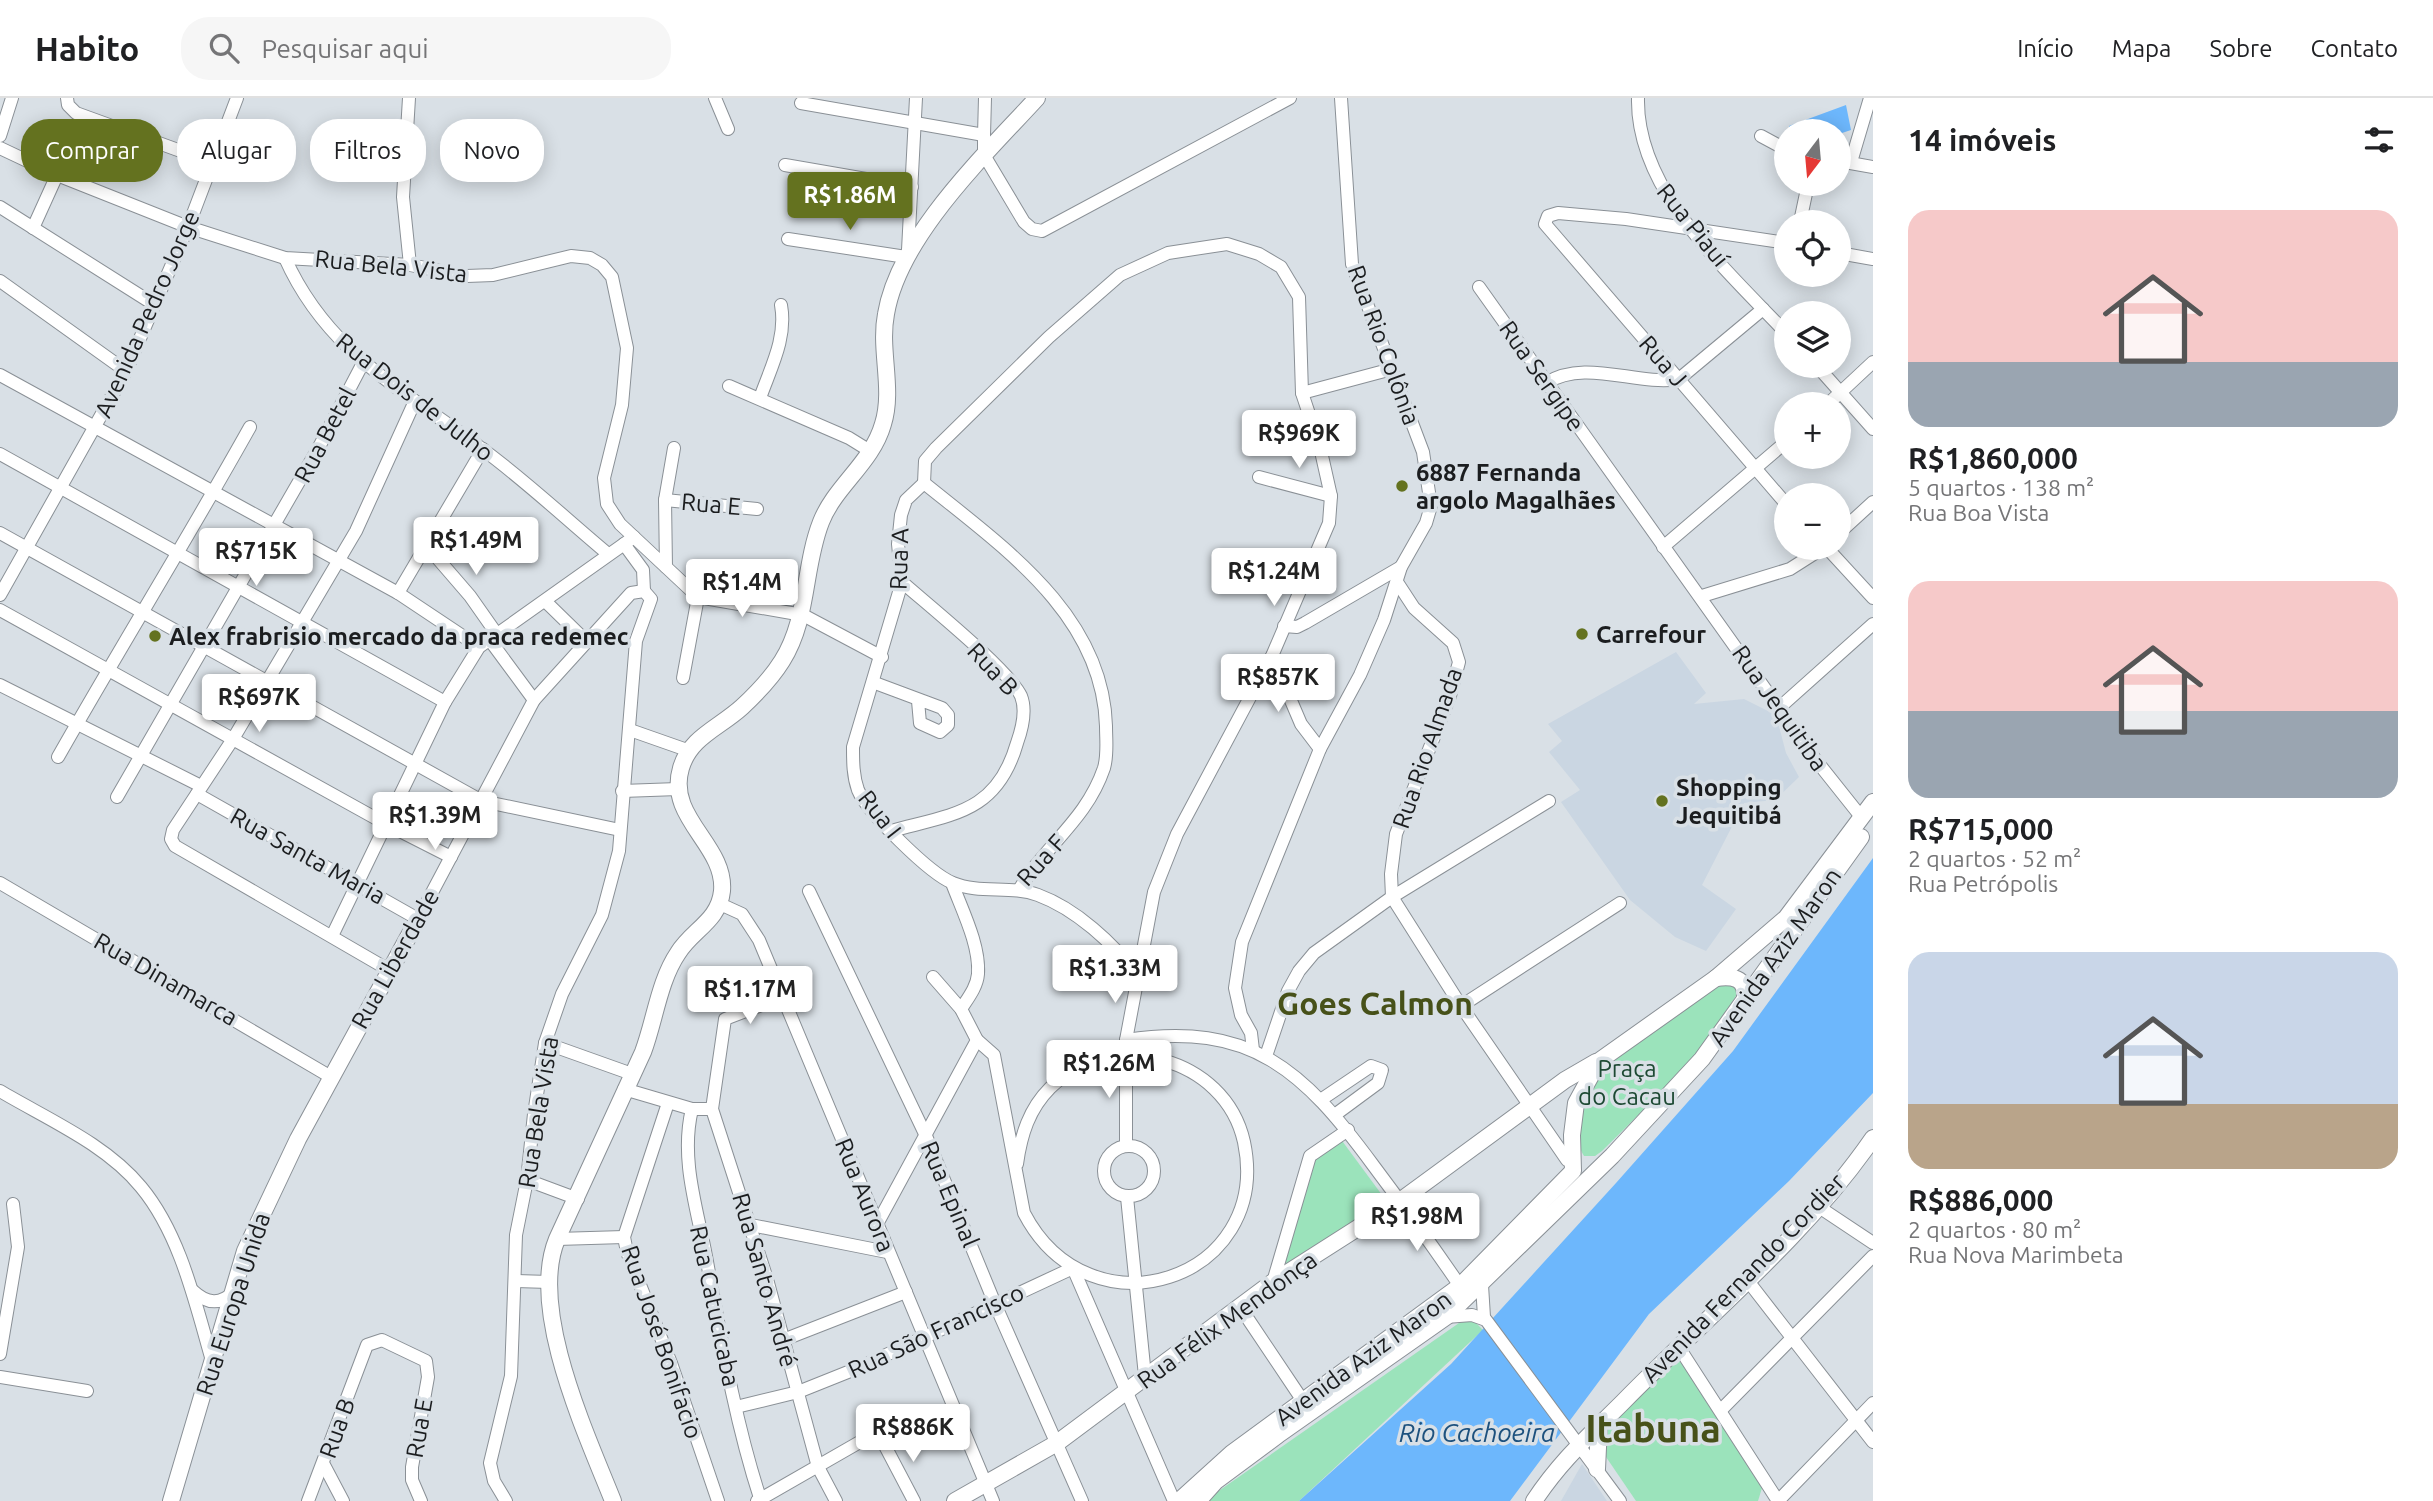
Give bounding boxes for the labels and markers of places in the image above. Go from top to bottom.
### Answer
pin: R$1.86M [785,172,915,232]
pin: R$969K [1242,410,1356,470]
place label: 6887 Fernanda argolo Magalhães [1416,459,1616,514]
marker: 6887 Fernanda argolo Magalhães [1394,478,1410,494]
pin: R$1.49M [411,518,541,577]
pin: R$715K [199,528,313,588]
pin: R$1.24M [1209,548,1339,608]
pin: R$1.4M [685,560,799,619]
place label: Carrefour [1596,621,1706,648]
place label: Alex frabrisio mercado da praca redemec [169,623,629,650]
marker: Carrefour [1574,626,1590,642]
marker: Alex frabrisio mercado da praca redemec [147,628,163,644]
pin: R$857K [1221,654,1335,714]
pin: R$697K [202,674,316,734]
place label: Shopping Jequitibá [1676,774,1782,829]
pin: R$1.39M [370,792,500,852]
marker: Shopping Jequitibá [1654,793,1670,809]
pin: R$1.33M [1050,946,1180,1005]
pin: R$1.17M [685,967,815,1026]
pin: R$1.26M [1044,1040,1174,1100]
pin: R$1.98M [1352,1194,1482,1253]
pin: R$886K [856,1404,970,1464]

